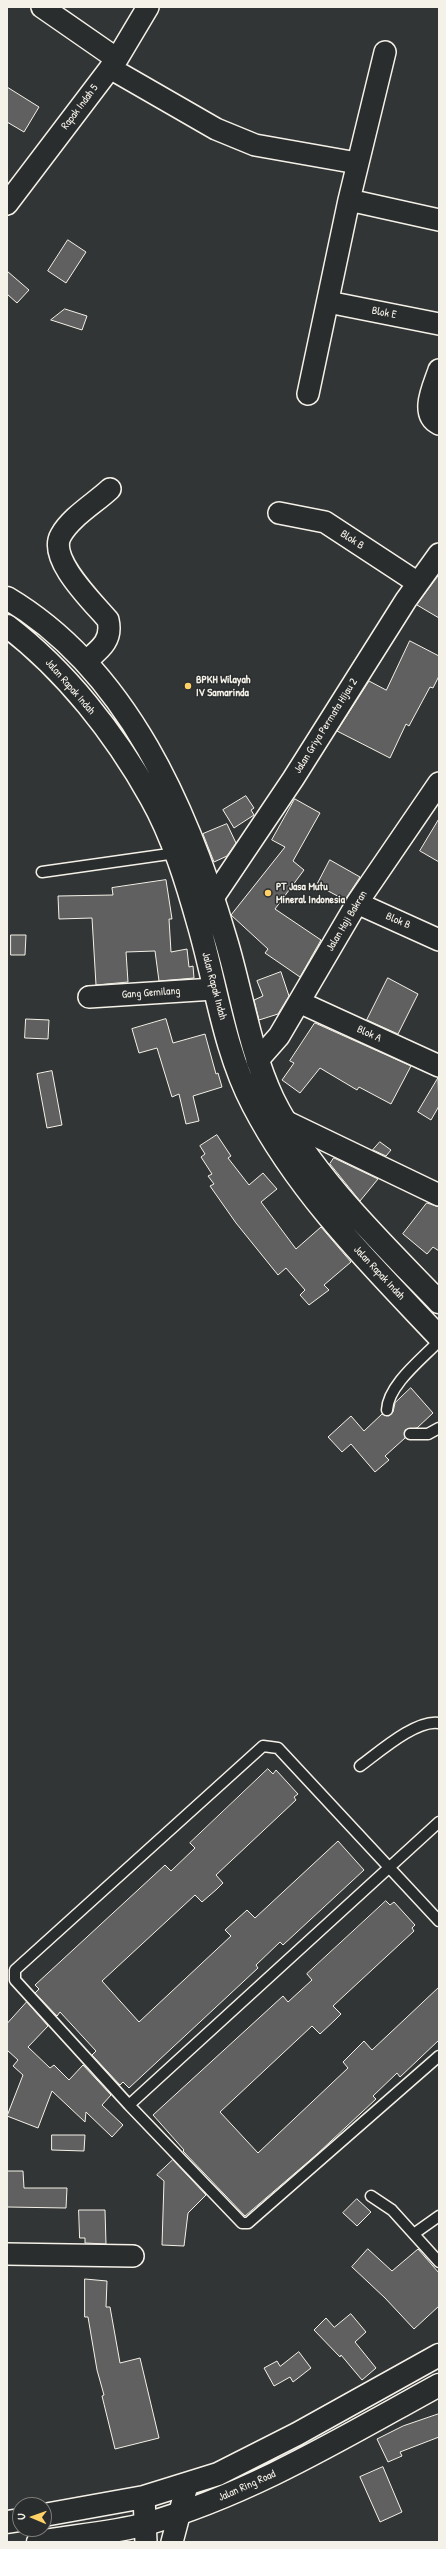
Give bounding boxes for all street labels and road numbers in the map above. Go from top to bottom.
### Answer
street label: Rapak Indah 5 [59,82,101,132]
street label: Blok E [371,304,397,322]
street label: Blok B [338,527,366,553]
street label: Jalan Rapak Indah [42,657,98,717]
street label: Jalan Griya Permata Hijau 2 [291,676,361,776]
street label: Jalan Haji Bakran [324,888,370,954]
street label: Blok B [384,910,412,932]
street label: Jalan Rapak Indah [199,951,229,1021]
street label: Gang Gemilang [121,984,181,1002]
street label: Blok A [355,1023,383,1045]
street label: Jalan Rapak Indah [351,1243,407,1303]
street label: Jalan Ring Road [216,2468,278,2504]

